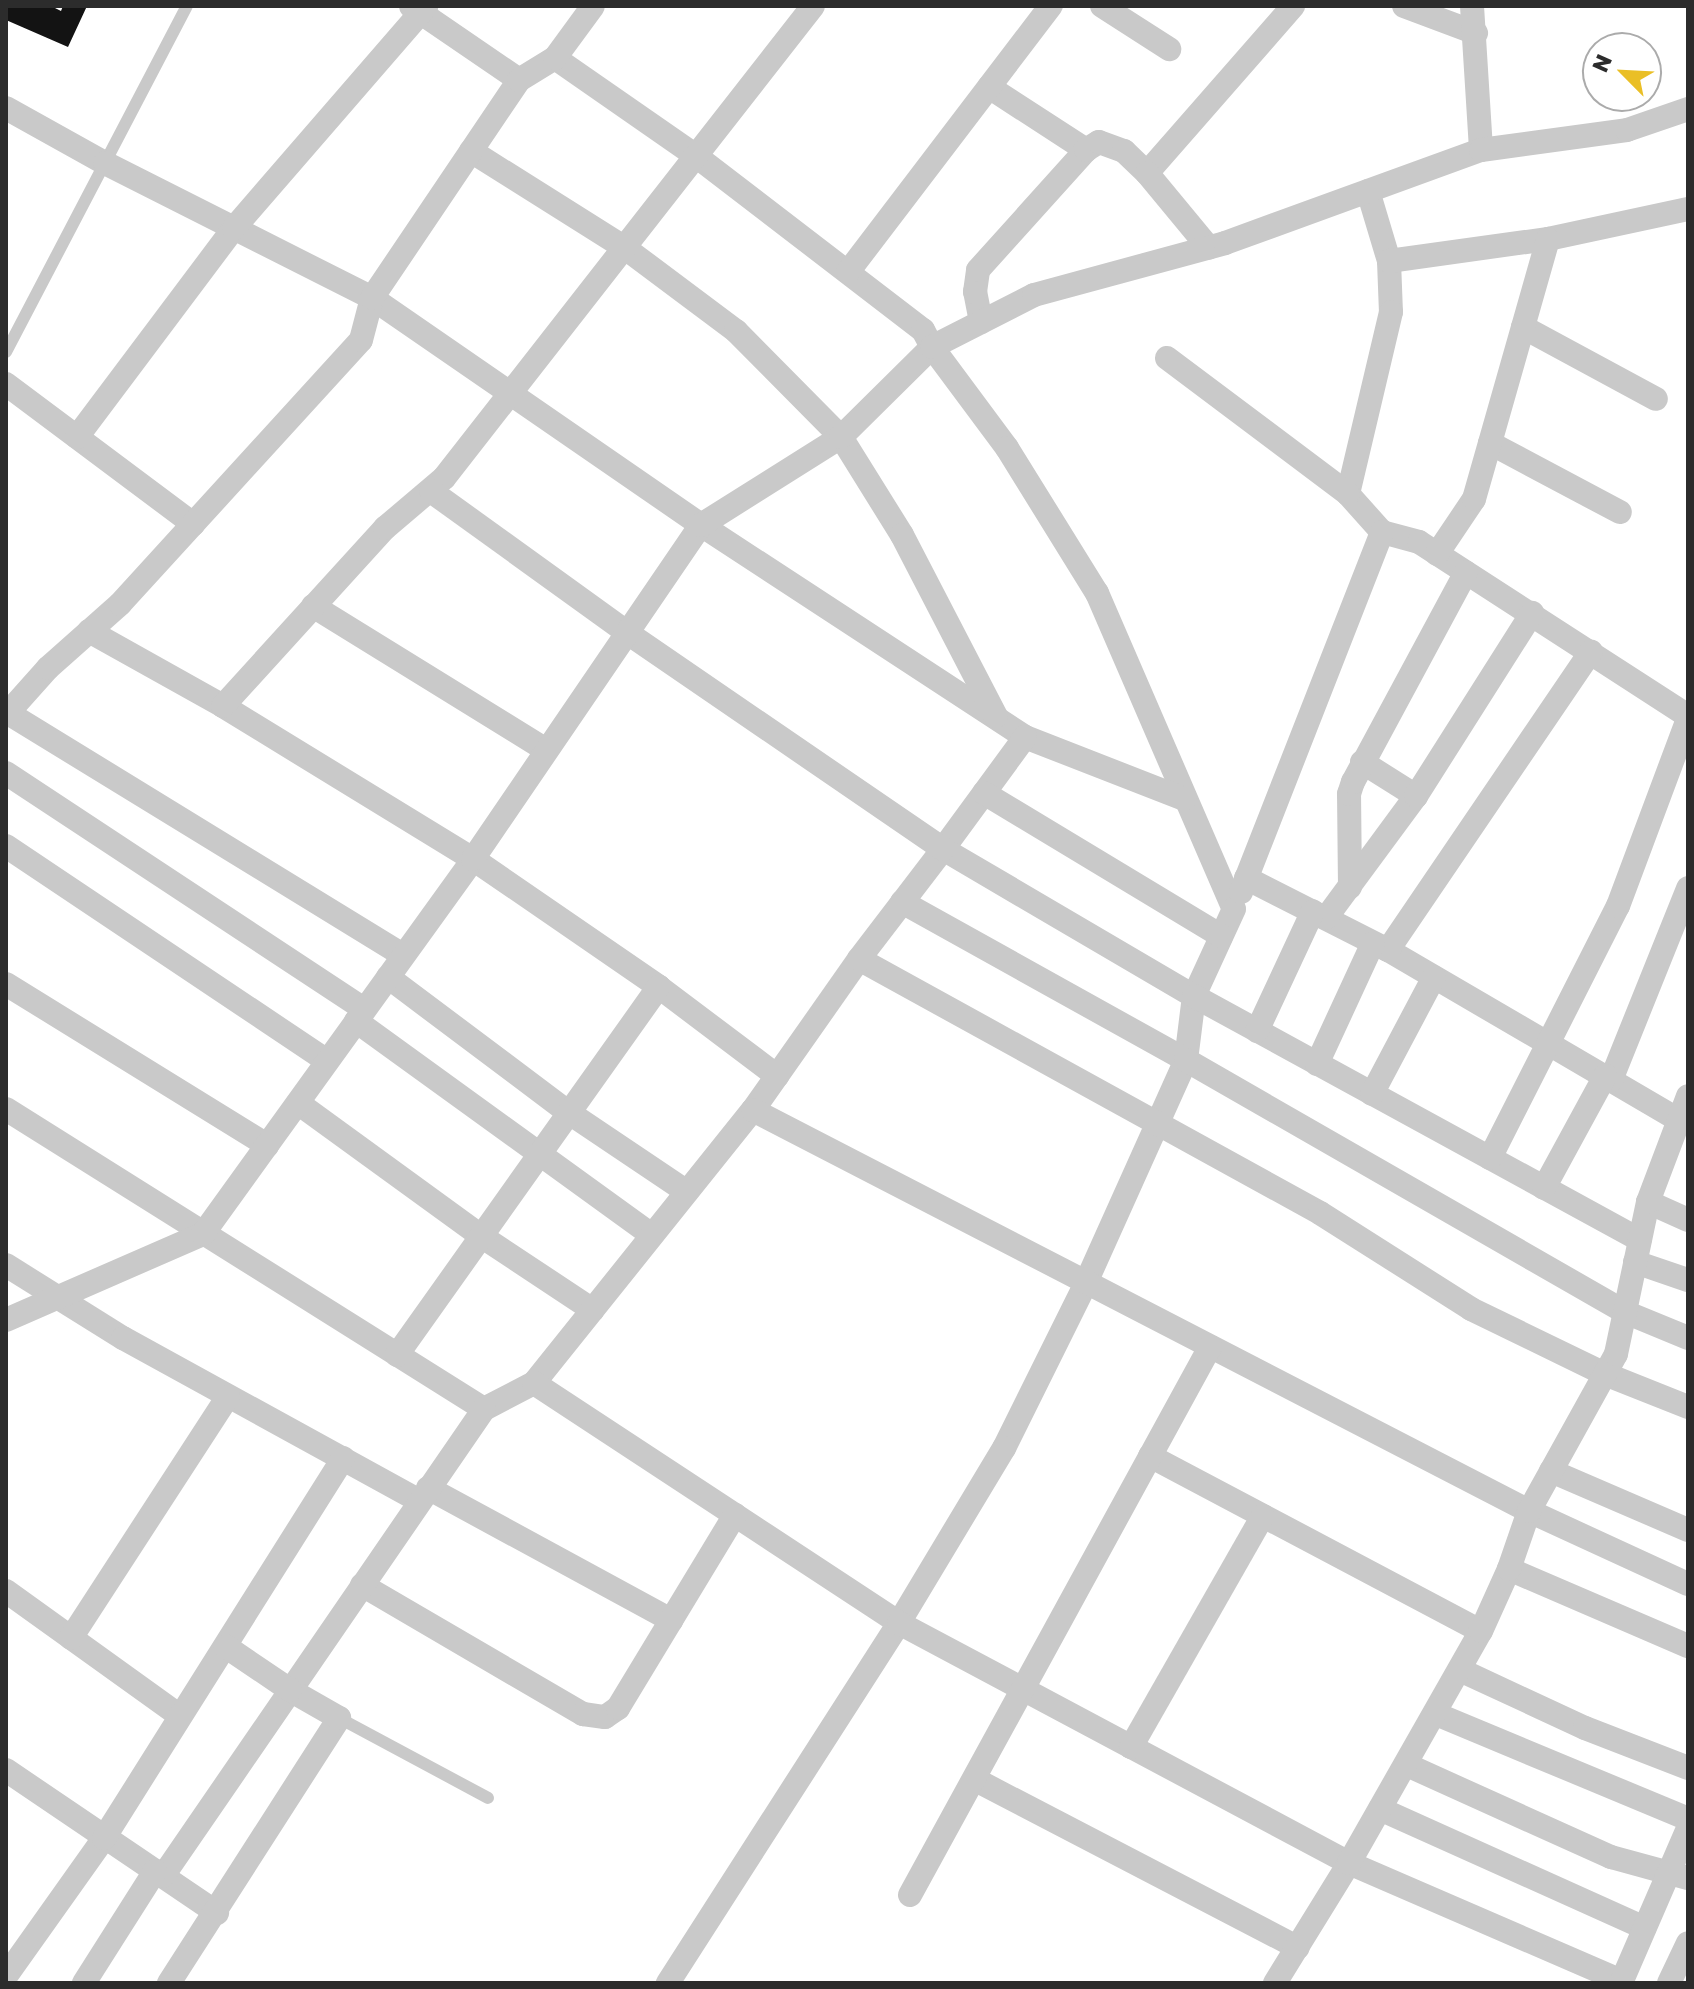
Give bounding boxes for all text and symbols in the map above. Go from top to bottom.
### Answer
north arrow [1582,32,1662,112]
text: N [1586,50,1617,76]

